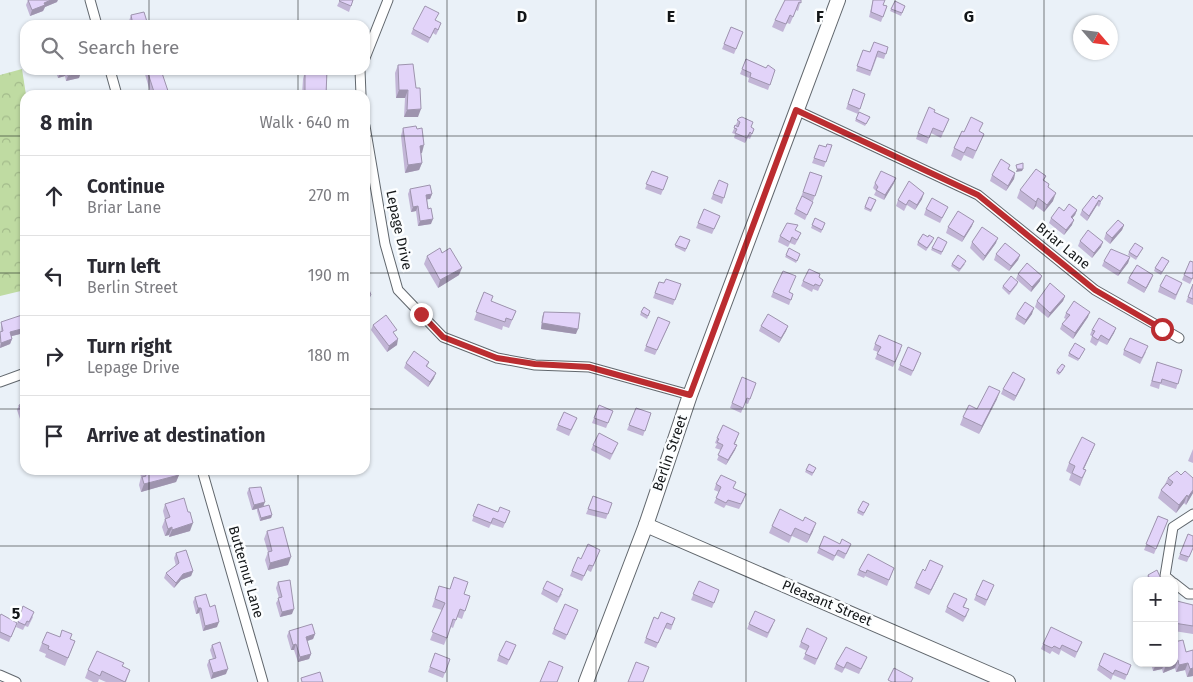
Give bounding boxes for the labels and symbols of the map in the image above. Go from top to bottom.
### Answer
text: D [517,7,527,26]
text: E [667,7,675,26]
text: F [816,7,824,26]
text: G [964,7,974,26]
north arrow [1073,15,1118,60]
street label: Lepage Drive [382,189,416,271]
street label: Briar Lane [1032,219,1094,273]
route end [410,303,433,326]
route start [1151,318,1174,341]
street label: Berlin Street [649,412,691,493]
street label: Butternut Lane [225,524,267,620]
street label: Pleasant Street [780,576,875,630]
text: 5 [12,604,21,623]

